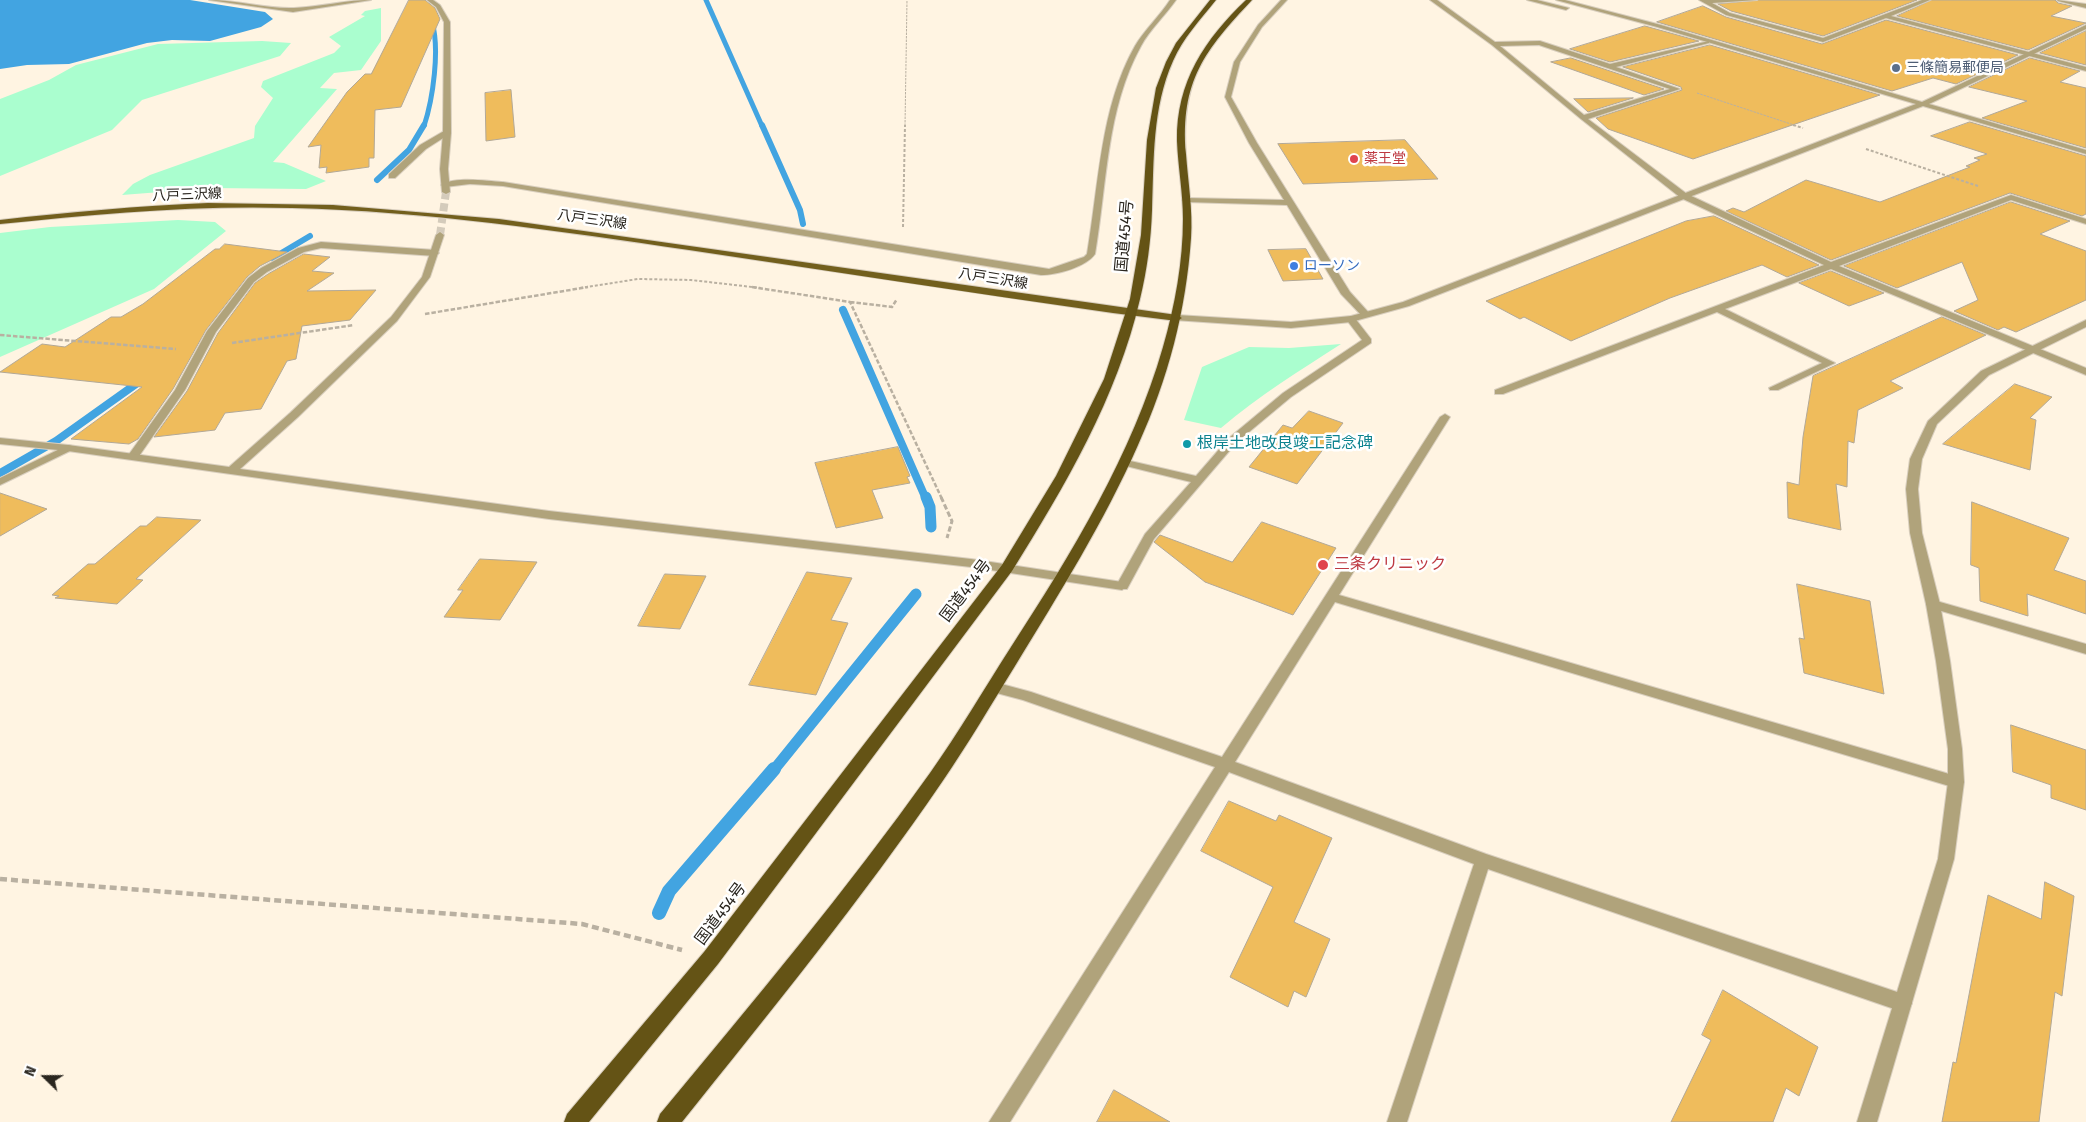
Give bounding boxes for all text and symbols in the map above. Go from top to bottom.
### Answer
place label: 三條簡易郵便局 [1906,60,2004,76]
marker: 三條簡易郵便局 [1890,62,1902,74]
place label: 薬王堂 [1364,151,1406,167]
marker: 薬王堂 [1348,153,1360,165]
street label: 八戸三沢線 [152,185,222,205]
street label: 国道454号 [1112,199,1138,273]
street label: 八戸三沢線 [556,207,628,233]
place label: ローソン [1304,258,1360,274]
marker: ローソン [1288,260,1300,272]
street label: 八戸三沢線 [957,265,1029,293]
place label: 根岸土地改良竣工記念碑 [1197,434,1373,454]
marker: 根岸土地改良竣工記念碑 [1181,438,1193,450]
place label: 三条クリニック [1334,555,1446,575]
street label: 国道454号 [936,556,996,626]
marker: 三条クリニック [1316,558,1330,572]
street label: 国道454号 [691,879,751,949]
north arrow [20,1052,70,1102]
text: N [21,1064,40,1079]

